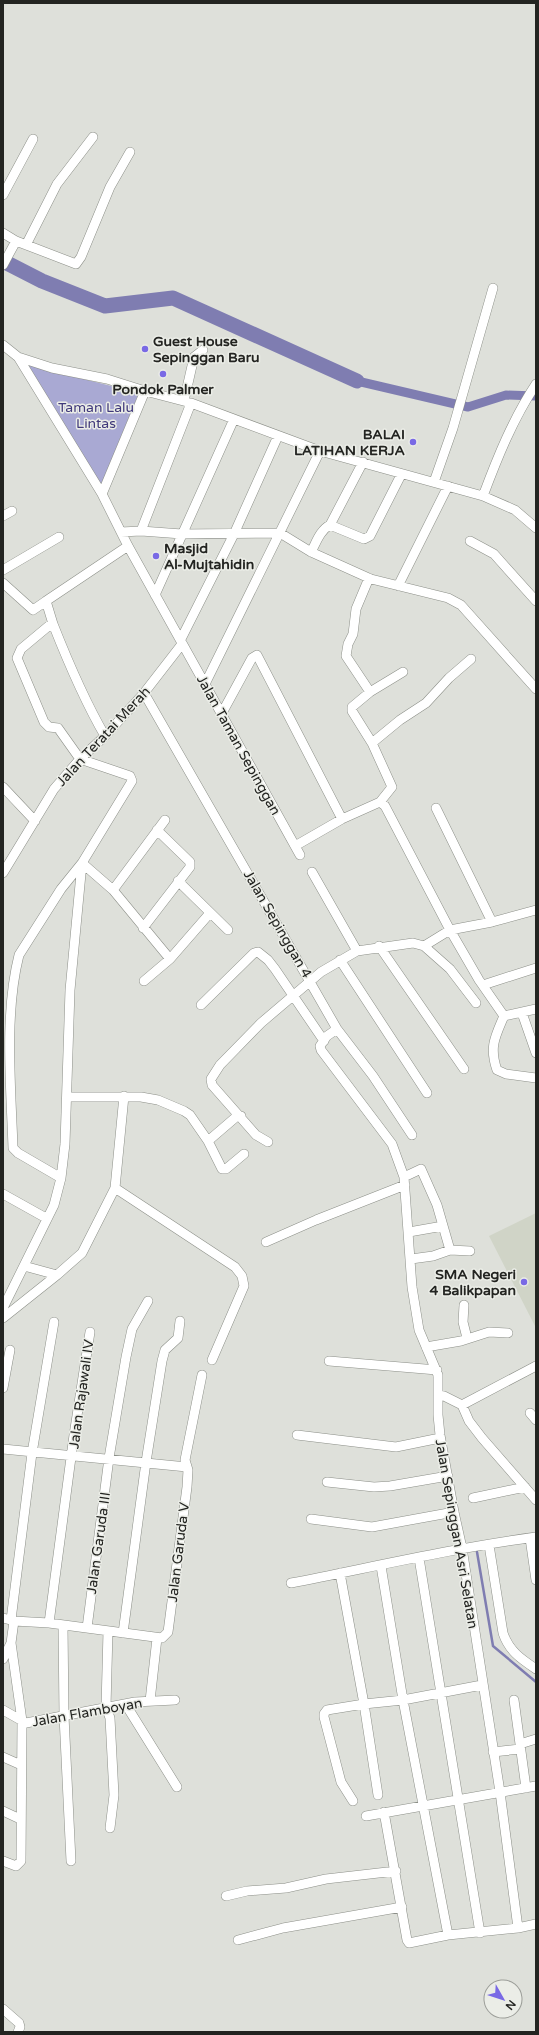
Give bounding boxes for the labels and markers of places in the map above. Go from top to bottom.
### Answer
place label: Guest House Sepinggan Baru [153,333,260,366]
marker: Guest House Sepinggan Baru [140,344,150,354]
marker: Pondok Palmer [158,369,168,379]
place label: Pondok Palmer [112,381,214,398]
place label: BALAI LATIHAN KERJA [294,426,406,459]
marker: BALAI LATIHAN KERJA [408,437,418,447]
place label: Masjid Al-Mujtahidin [164,540,254,573]
marker: Masjid Al-Mujtahidin [151,551,161,561]
place label: SMA Negeri 4 Balikpapan [429,1266,516,1299]
marker: SMA Negeri 4 Balikpapan [519,1277,529,1287]

